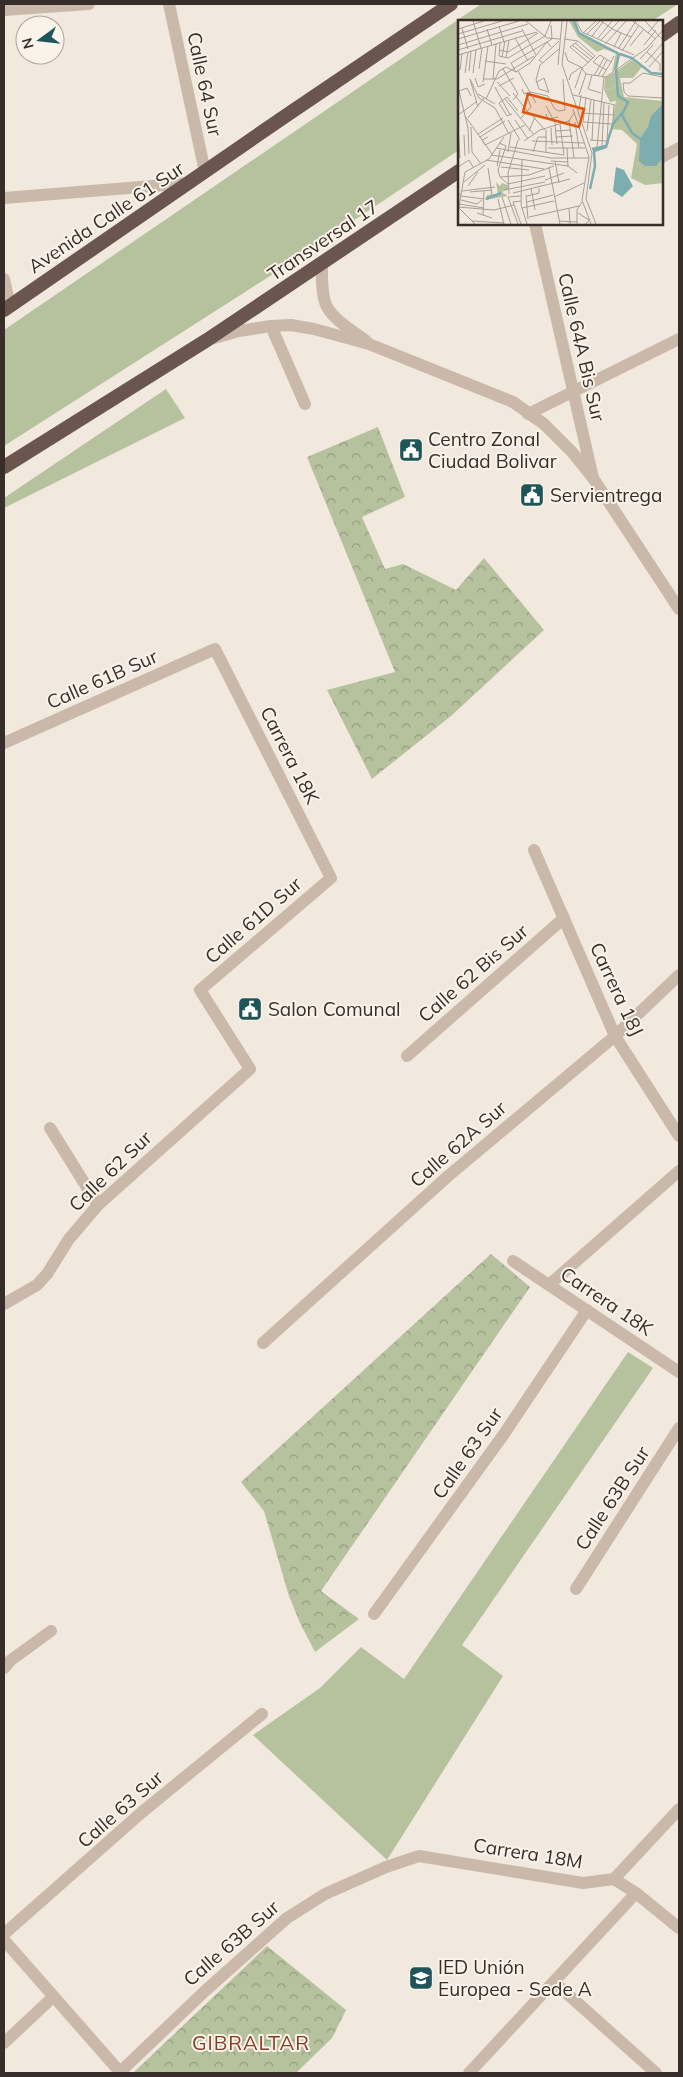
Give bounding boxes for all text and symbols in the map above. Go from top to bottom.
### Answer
north arrow [15,15,65,65]
inset map [458,20,663,225]
street label: Calle 64 Sur [182,30,228,138]
text: N [17,36,38,51]
street label: Avenida Calle 61 Sur [23,156,189,278]
street label: Transversal 17 [263,194,383,286]
street label: Calle 64A Bis Sur [553,270,611,424]
place label: Centro Zonal Ciudad Bolivar [428,427,557,473]
public building icon: Centro Zonal Ciudad Bolivar [398,437,424,463]
public building icon: Servientrega [519,482,545,508]
place label: Servientrega [550,483,662,507]
street label: Calle 61B Sur [43,644,161,714]
street label: Carrera 18K [255,702,325,809]
street label: Calle 61D Sur [200,871,306,968]
street label: Calle 62 Bis Sur [413,919,533,1027]
street label: Carrera 18J [585,938,649,1040]
public building icon: Salon Comunal [237,996,263,1022]
place label: Salon Comunal [268,997,401,1021]
street label: Calle 62A Sur [405,1096,511,1192]
street label: Calle 62 Sur [64,1126,156,1216]
street label: Carrera 18K [556,1261,658,1341]
street label: Calle 63 Sur [427,1403,507,1503]
street label: Calle 63B Sur [570,1442,654,1554]
street label: Calle 63 Sur [72,1765,168,1853]
street label: Carrera 18M [472,1833,584,1873]
street label: Calle 63B Sur [178,1895,284,1991]
place label: IED Unión Europea - Sede A [438,1955,592,2001]
school or university icon: IED Unión Europea - Sede A [408,1965,434,1991]
district label: GIBRALTAR [192,2030,310,2055]

